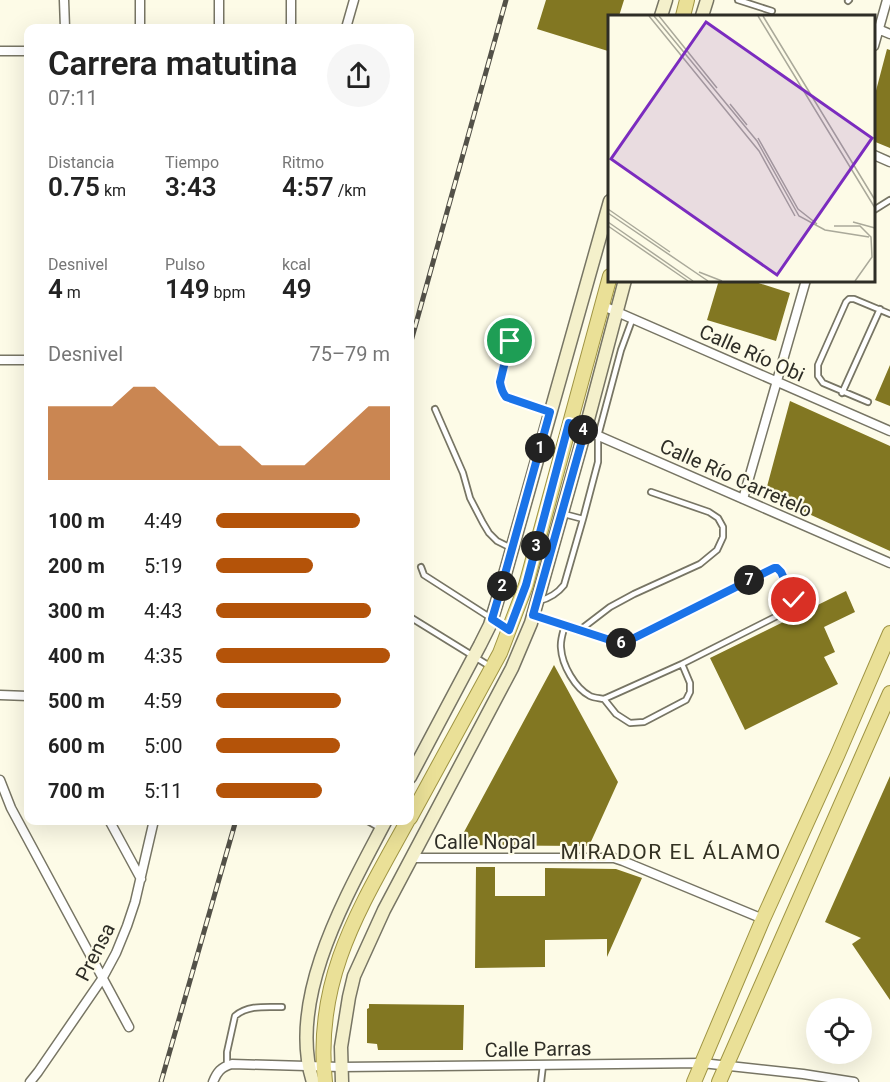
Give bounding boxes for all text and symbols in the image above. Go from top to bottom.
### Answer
inset map [608,15,875,282]
text: Carrera matutina [48,44,297,83]
button: share [327,44,390,107]
text: 07:11 [48,86,98,110]
text: Distancia [48,153,114,172]
text: Tiempo [165,153,219,172]
text: Ritmo [282,153,324,172]
text: 0.75 [48,172,100,202]
text: 3:43 [165,172,217,202]
text: 4:57 [282,172,334,202]
text: km [100,181,126,200]
text: /km [334,181,366,200]
text: Desnivel [48,255,108,274]
text: Pulso [165,255,205,274]
text: kcal [282,255,311,274]
text: 4 [48,274,63,304]
text: 149 [165,274,210,304]
text: 49 [282,274,312,304]
text: m [63,283,81,302]
text: bpm [210,283,246,302]
pin [484,315,535,366]
street label: Calle Río Obi [696,319,808,387]
icon: arrive [493,324,526,357]
text: Desnivel [48,342,123,366]
text: 75–79 m [309,342,390,366]
pin: 4 [568,415,598,445]
text: 4 [578,420,588,439]
pin: 1 [525,433,555,463]
street label: Calle Río Carretelo [656,434,816,522]
text: 1 [535,438,545,457]
text: 100 m [48,509,105,533]
text: 4:49 [144,509,183,533]
pin: 3 [521,531,551,561]
text: 3 [531,536,541,555]
text: 200 m [48,554,105,578]
text: 5:19 [144,554,183,578]
pin: 7 [734,565,764,595]
text: 7 [744,570,754,589]
pin: 2 [487,571,517,601]
pin [768,574,819,625]
text: 2 [497,576,507,595]
icon: check [777,583,810,616]
text: 300 m [48,599,105,623]
text: 4:43 [144,599,183,623]
pin: 6 [606,628,636,658]
text: 6 [616,633,626,652]
text: 400 m [48,644,105,668]
text: 4:35 [144,644,183,668]
text: 500 m [48,689,105,713]
text: 4:59 [144,689,183,713]
text: 600 m [48,734,105,758]
text: 5:00 [144,734,183,758]
text: 700 m [48,779,105,803]
text: 5:11 [144,779,183,803]
street label: Calle Nopal [434,830,536,854]
district label: MIRADOR EL ÁLAMO [560,840,782,864]
street label: Prensa [70,919,120,985]
map controls [806,998,872,1064]
button: locate [806,998,872,1064]
street label: Calle Parras [484,1036,592,1062]

